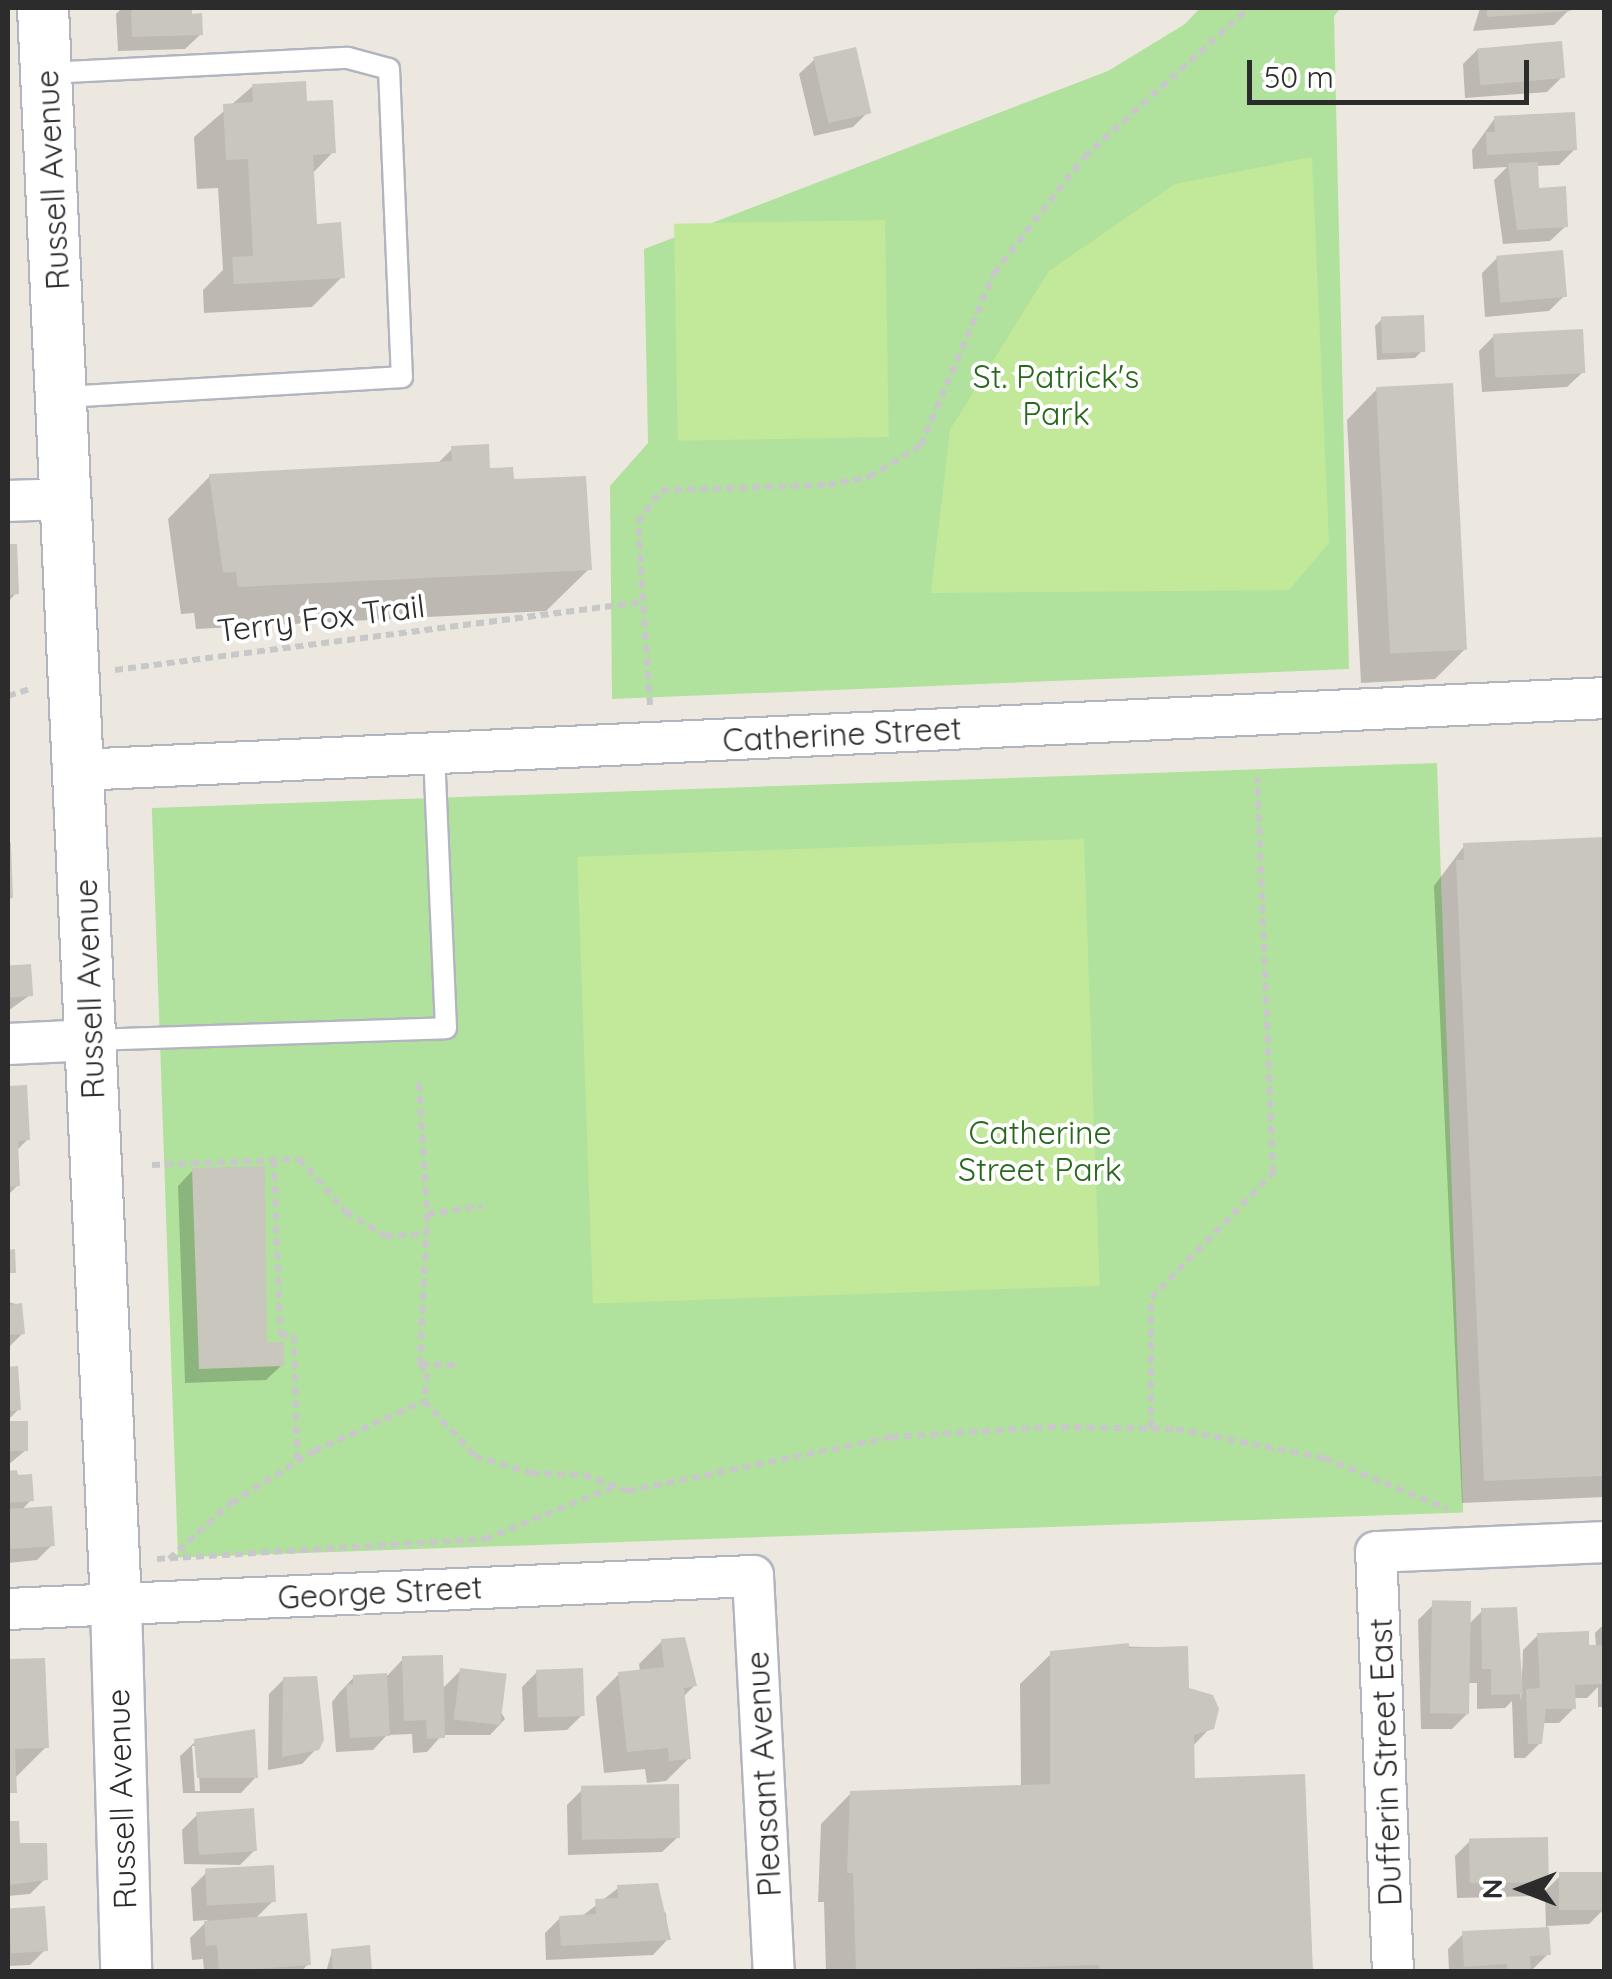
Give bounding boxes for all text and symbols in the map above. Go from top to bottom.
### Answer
scale bar [1252,40,1534,102]
text: 50 m [1264,58,1334,96]
street label: Russell Avenue [27,69,77,291]
park label: St. Patrick's Park [973,358,1139,433]
street label: Terry Fox Trail [215,586,427,650]
street label: Catherine Street [721,709,963,759]
street label: Russell Avenue [66,878,112,1100]
park label: Catherine Street Park [958,1114,1122,1189]
street label: George Street [277,1567,483,1617]
street label: Dufferin Street East [1361,1617,1409,1907]
street label: Pleasant Avenue [737,1650,789,1898]
street label: Russell Avenue [98,1688,144,1910]
north arrow [1472,1839,1572,1939]
text: N [1474,1879,1509,1899]

